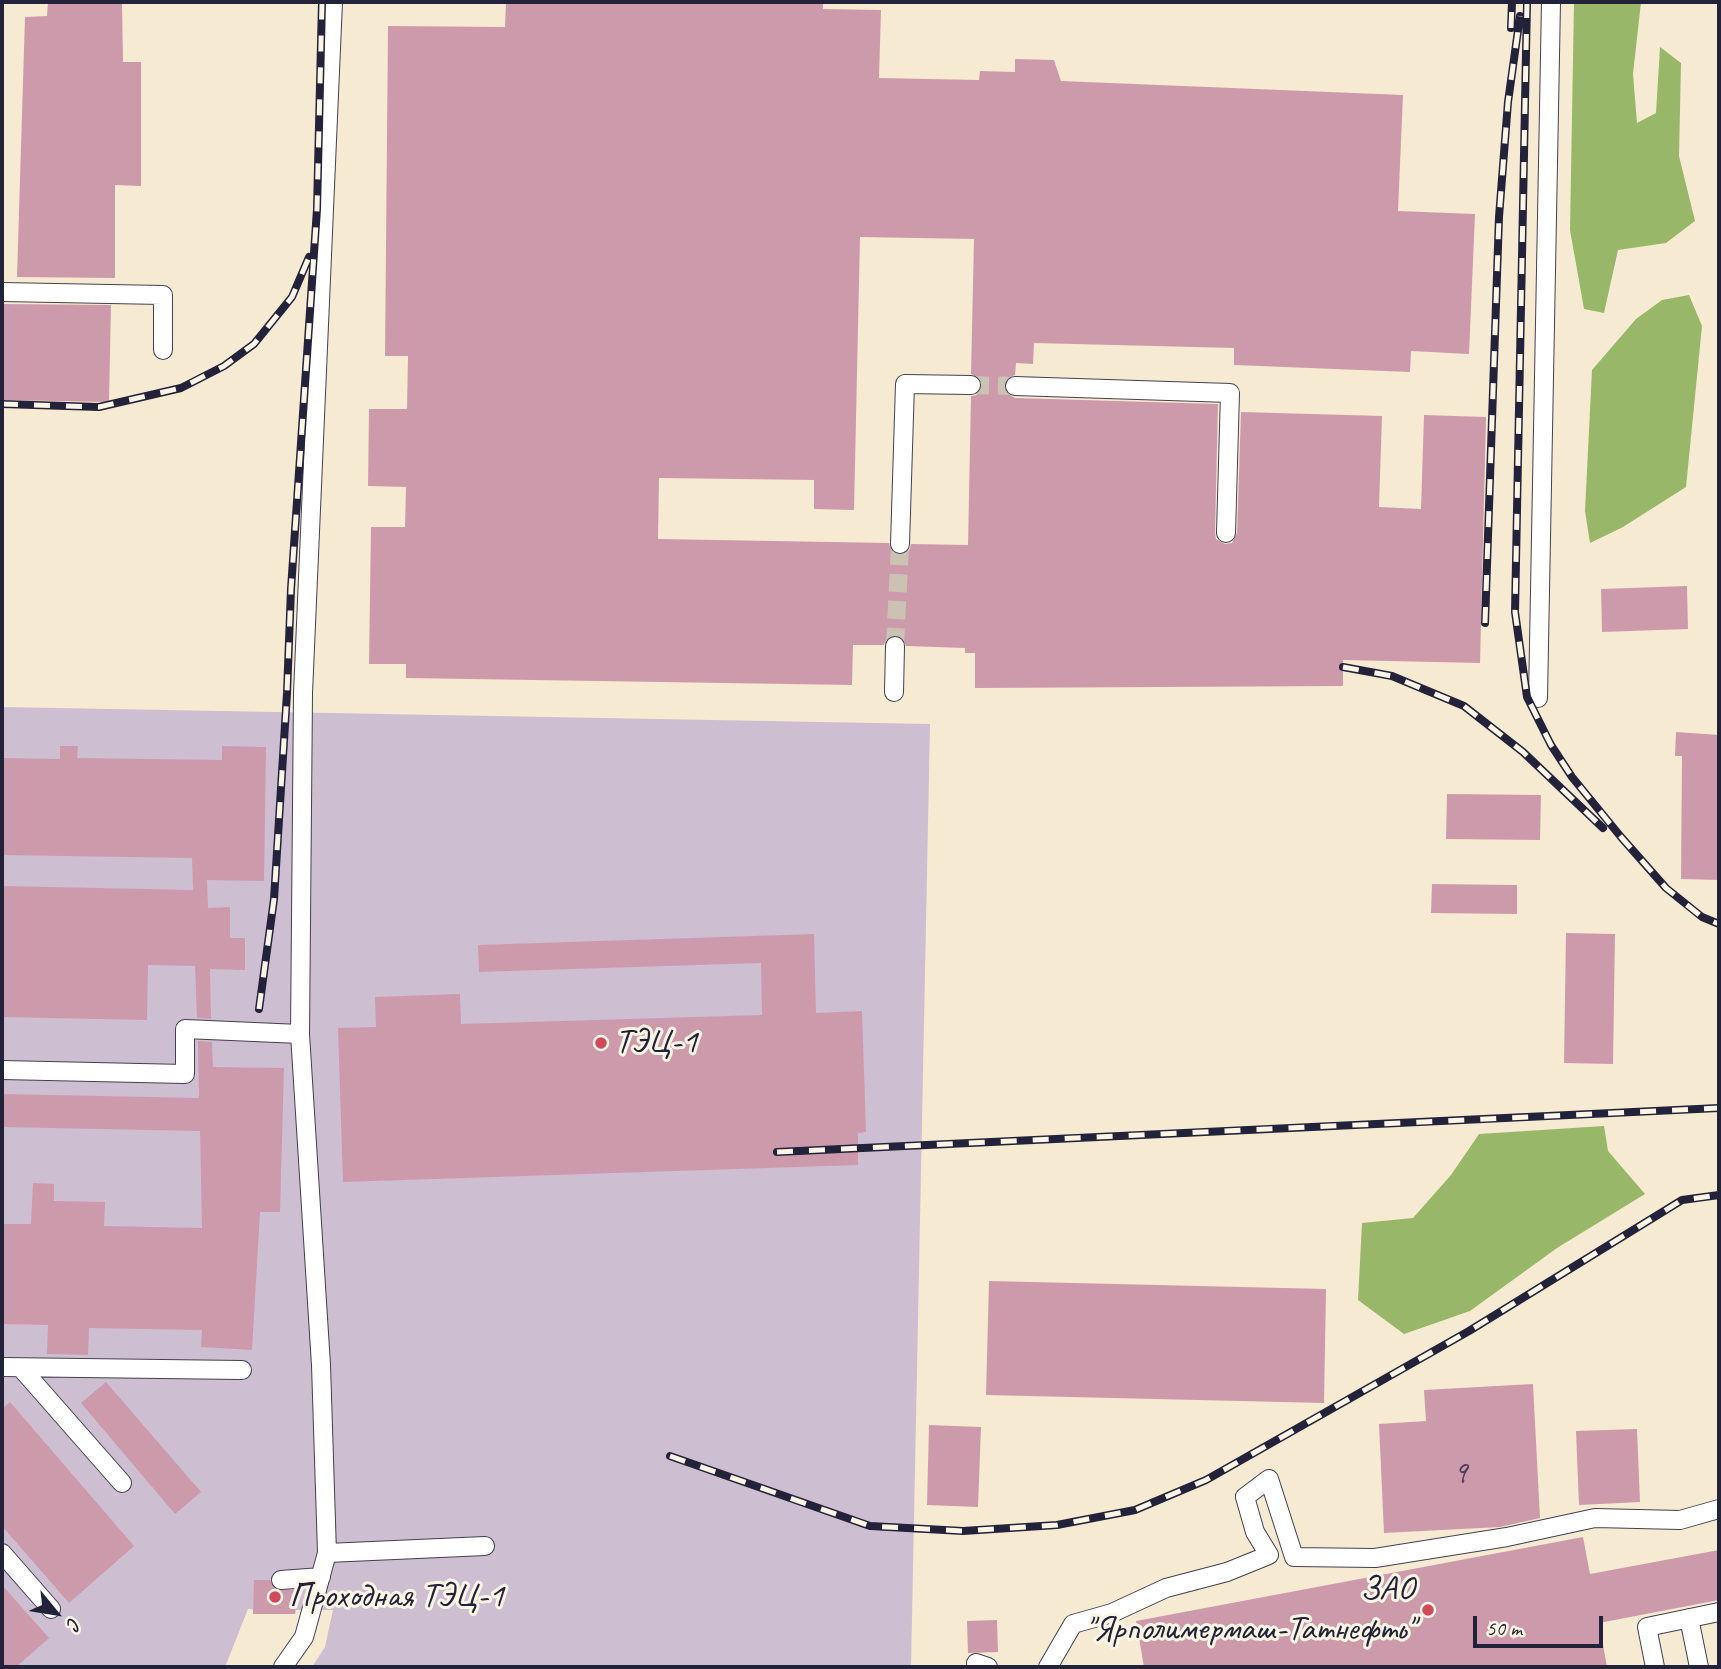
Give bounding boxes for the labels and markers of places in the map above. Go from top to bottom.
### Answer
place label: ТЭЦ-1 [615,1022,698,1064]
marker: ТЭЦ-1 [593,1035,609,1051]
place label: ЗАО "Ярполимермаш-Татнефть" [1085,1569,1414,1651]
place label: Проходная ТЭЦ-1 [289,1576,504,1618]
marker: Проходная ТЭЦ-1 [267,1589,283,1605]
marker: ЗАО "Ярполимермаш-Татнефть" [1420,1602,1436,1618]

